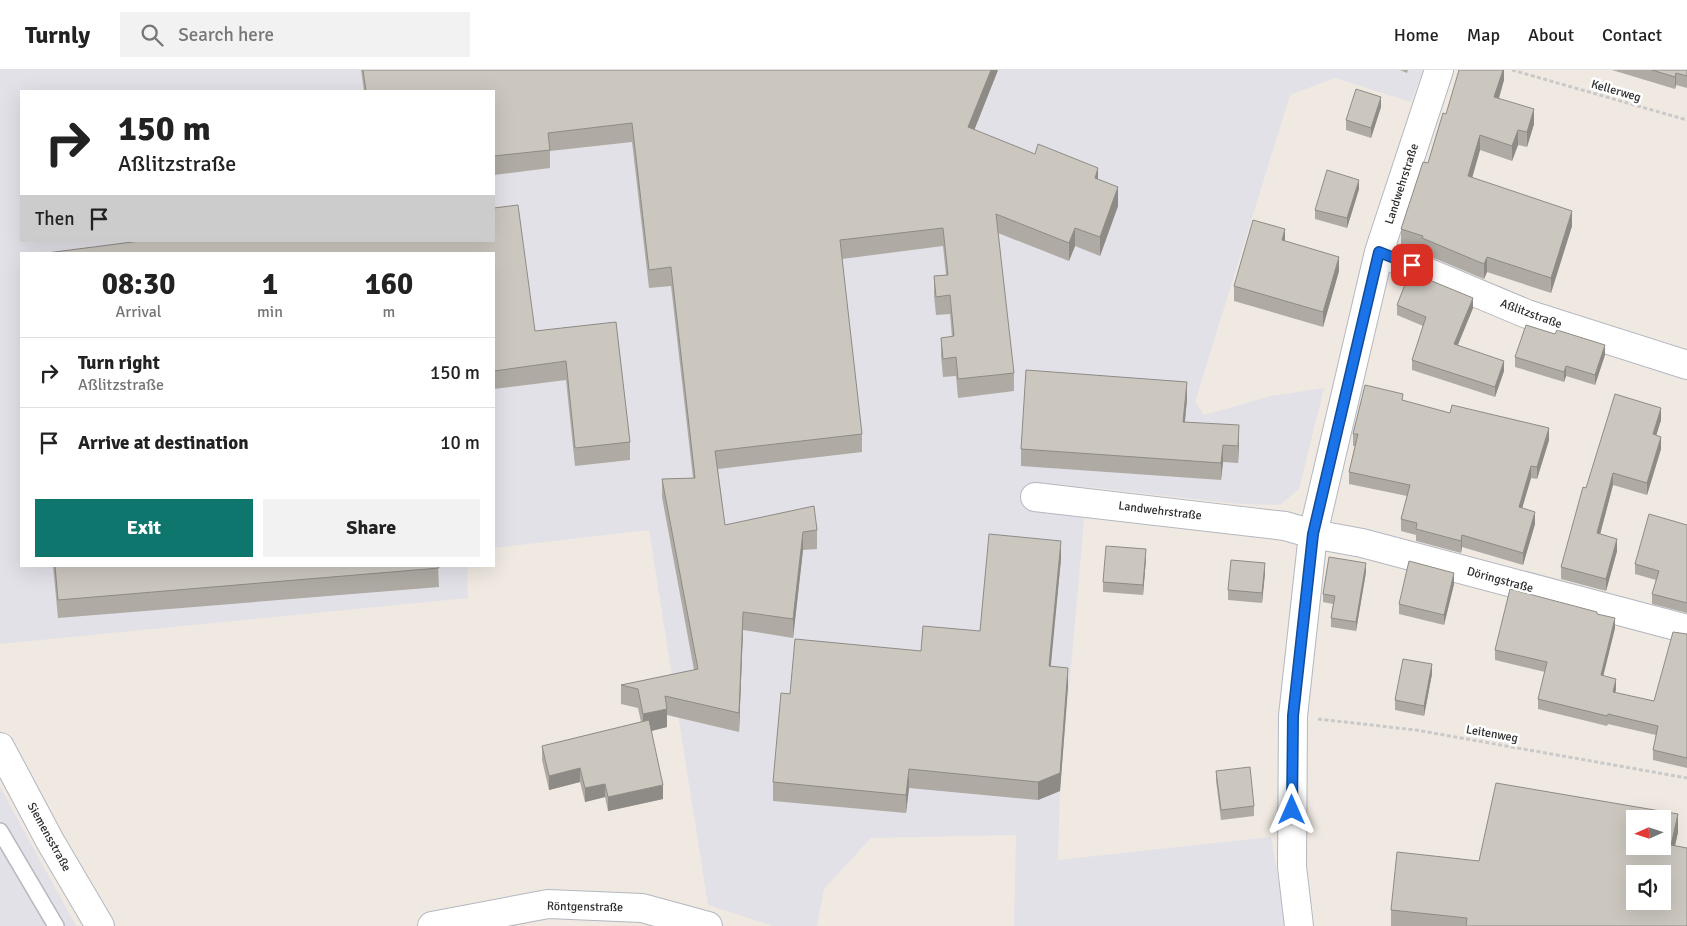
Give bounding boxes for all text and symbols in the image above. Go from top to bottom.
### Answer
search box [120,12,470,57]
text: Turnly [25,20,90,50]
icon: search [138,21,166,49]
text: Search here [178,23,274,47]
text: Home [1394,24,1439,46]
text: Map [1467,24,1500,46]
text: About [1528,24,1574,46]
text: Contact [1602,24,1662,46]
street label: Kellerweg [1589,77,1643,105]
text: 150 m [118,107,211,150]
icon: right [35,110,100,175]
street label: Landwehrstraße [1382,142,1422,226]
text: Aßlitzstraße [118,150,236,177]
icon: arrive [85,205,113,233]
text: Then [35,207,75,231]
pin [1391,244,1433,286]
icon: arrive [1398,251,1426,279]
text: 08:30 [102,266,175,303]
text: 1 [262,266,278,303]
text: 160 [365,266,413,303]
street label: Aßlitzstraße [1498,296,1564,332]
text: Arrival [115,302,162,322]
text: min [257,302,283,322]
text: m [383,302,395,322]
text: Turn right [78,351,160,375]
icon: right [35,359,63,387]
text: 150 m [430,361,480,385]
text: Aßlitzstraße [78,375,164,395]
icon: arrive [35,429,63,457]
text: Arrive at destination [78,431,249,455]
text: 10 m [440,431,480,455]
street label: Landwehrstraße [1117,498,1203,524]
button: Exit [35,499,253,557]
button: Share [263,499,480,557]
street label: Döringstraße [1465,564,1535,596]
street label: Leitenweg [1465,722,1519,746]
position arrow [1265,783,1317,835]
street label: Siemensstraße [24,800,74,874]
north arrow [1626,810,1671,855]
map controls [1626,810,1671,910]
button: sound [1626,865,1671,910]
street label: Röntgenstraße [547,899,623,915]

